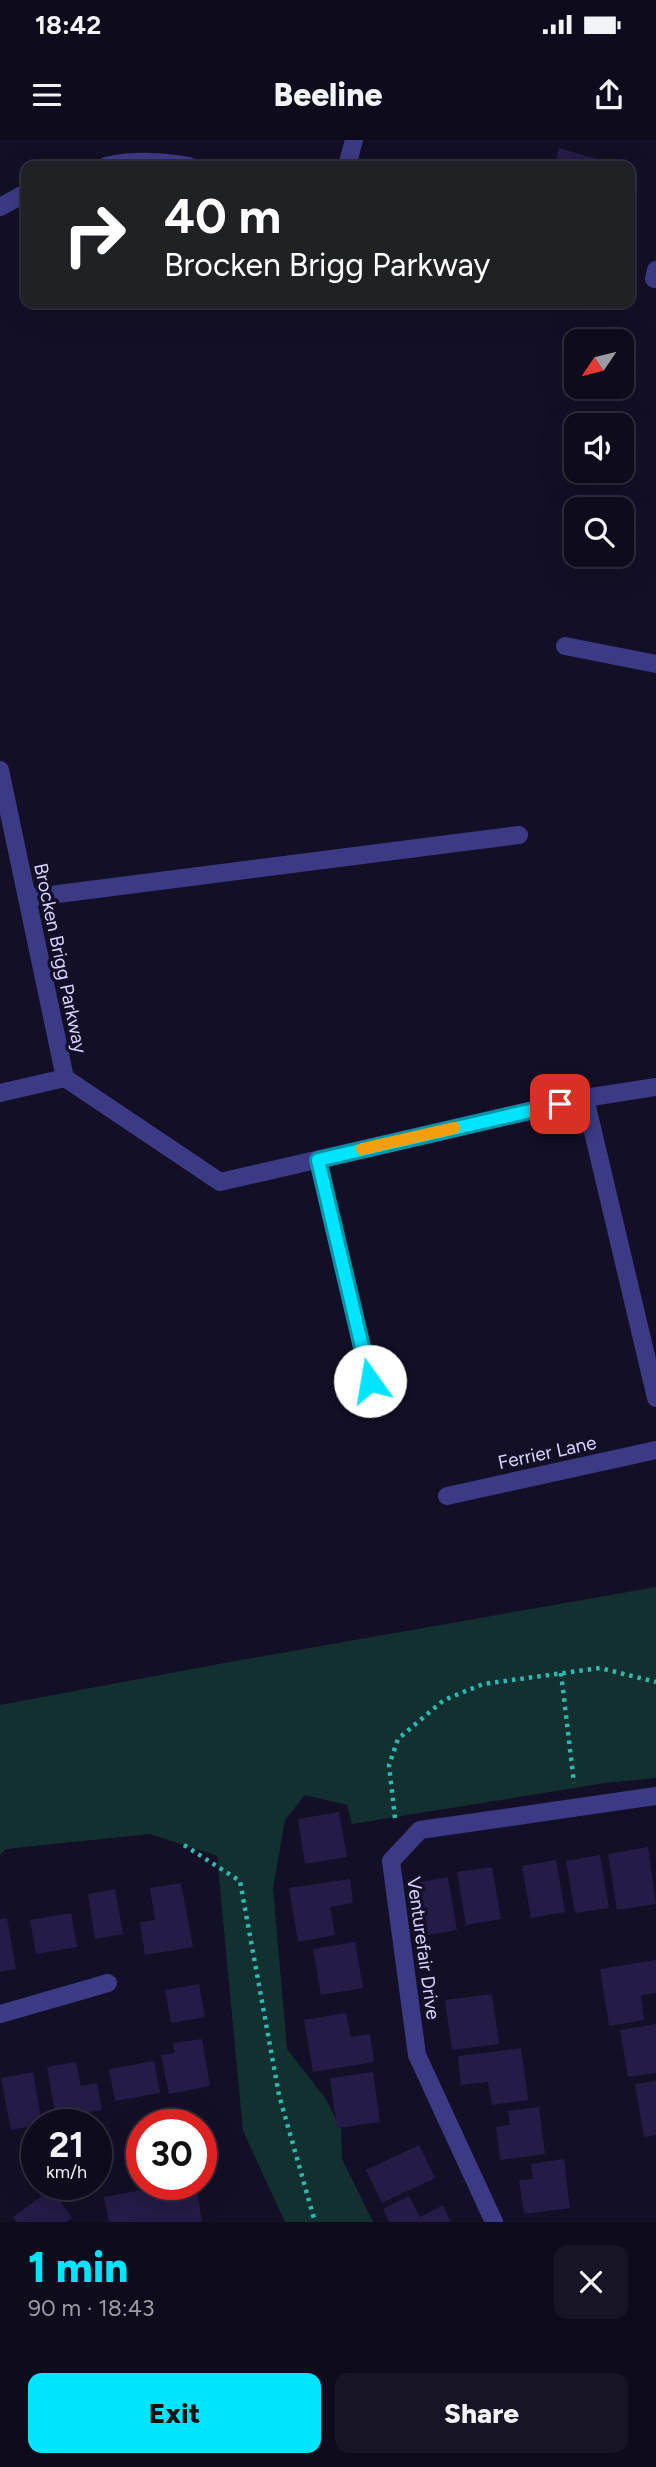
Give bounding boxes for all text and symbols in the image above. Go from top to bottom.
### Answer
text: 18:42 [35,9,101,41]
icon: menu [28,76,66,114]
text: Beeline [274,76,382,114]
icon: share [590,76,628,114]
text: 40 m [164,186,281,245]
icon: right [49,189,140,280]
text: Brocken Brigg Parkway [164,246,490,284]
north arrow [564,329,634,399]
map controls [564,329,634,567]
button: sound [564,413,634,483]
button: search [564,497,634,567]
street label: Brocken Brigg Parkway [29,861,92,1055]
pin [530,1074,590,1134]
icon: arrive [541,1085,579,1123]
position arrow [333,1344,407,1418]
street label: Ferrier Lane [496,1431,598,1474]
street label: Venturefair Drive [402,1875,445,2021]
speed limit sign: 30 [126,2109,217,2200]
text: 21 [49,2124,84,2166]
text: km/h [46,2161,87,2183]
text: 1 min [28,2242,128,2293]
button: close [554,2245,628,2319]
text: 90 m · 18:43 [28,2294,154,2322]
button: Exit [28,2373,321,2453]
button: Share [335,2373,628,2453]

